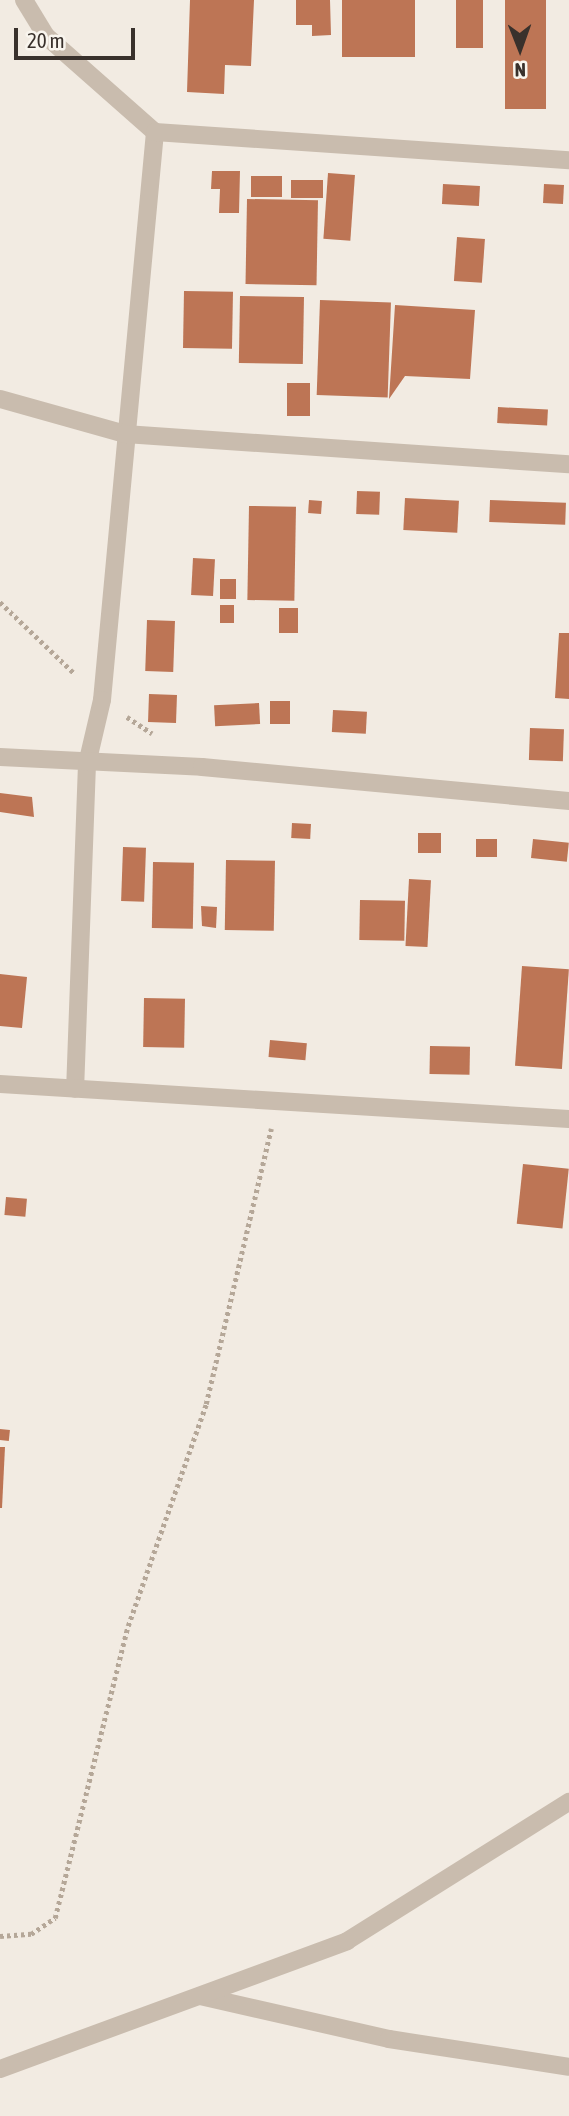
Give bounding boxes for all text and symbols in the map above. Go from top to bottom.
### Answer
scale bar [18,14,138,58]
north arrow [485,14,555,84]
text: 20 m [27,28,65,52]
text: N [515,59,526,81]

